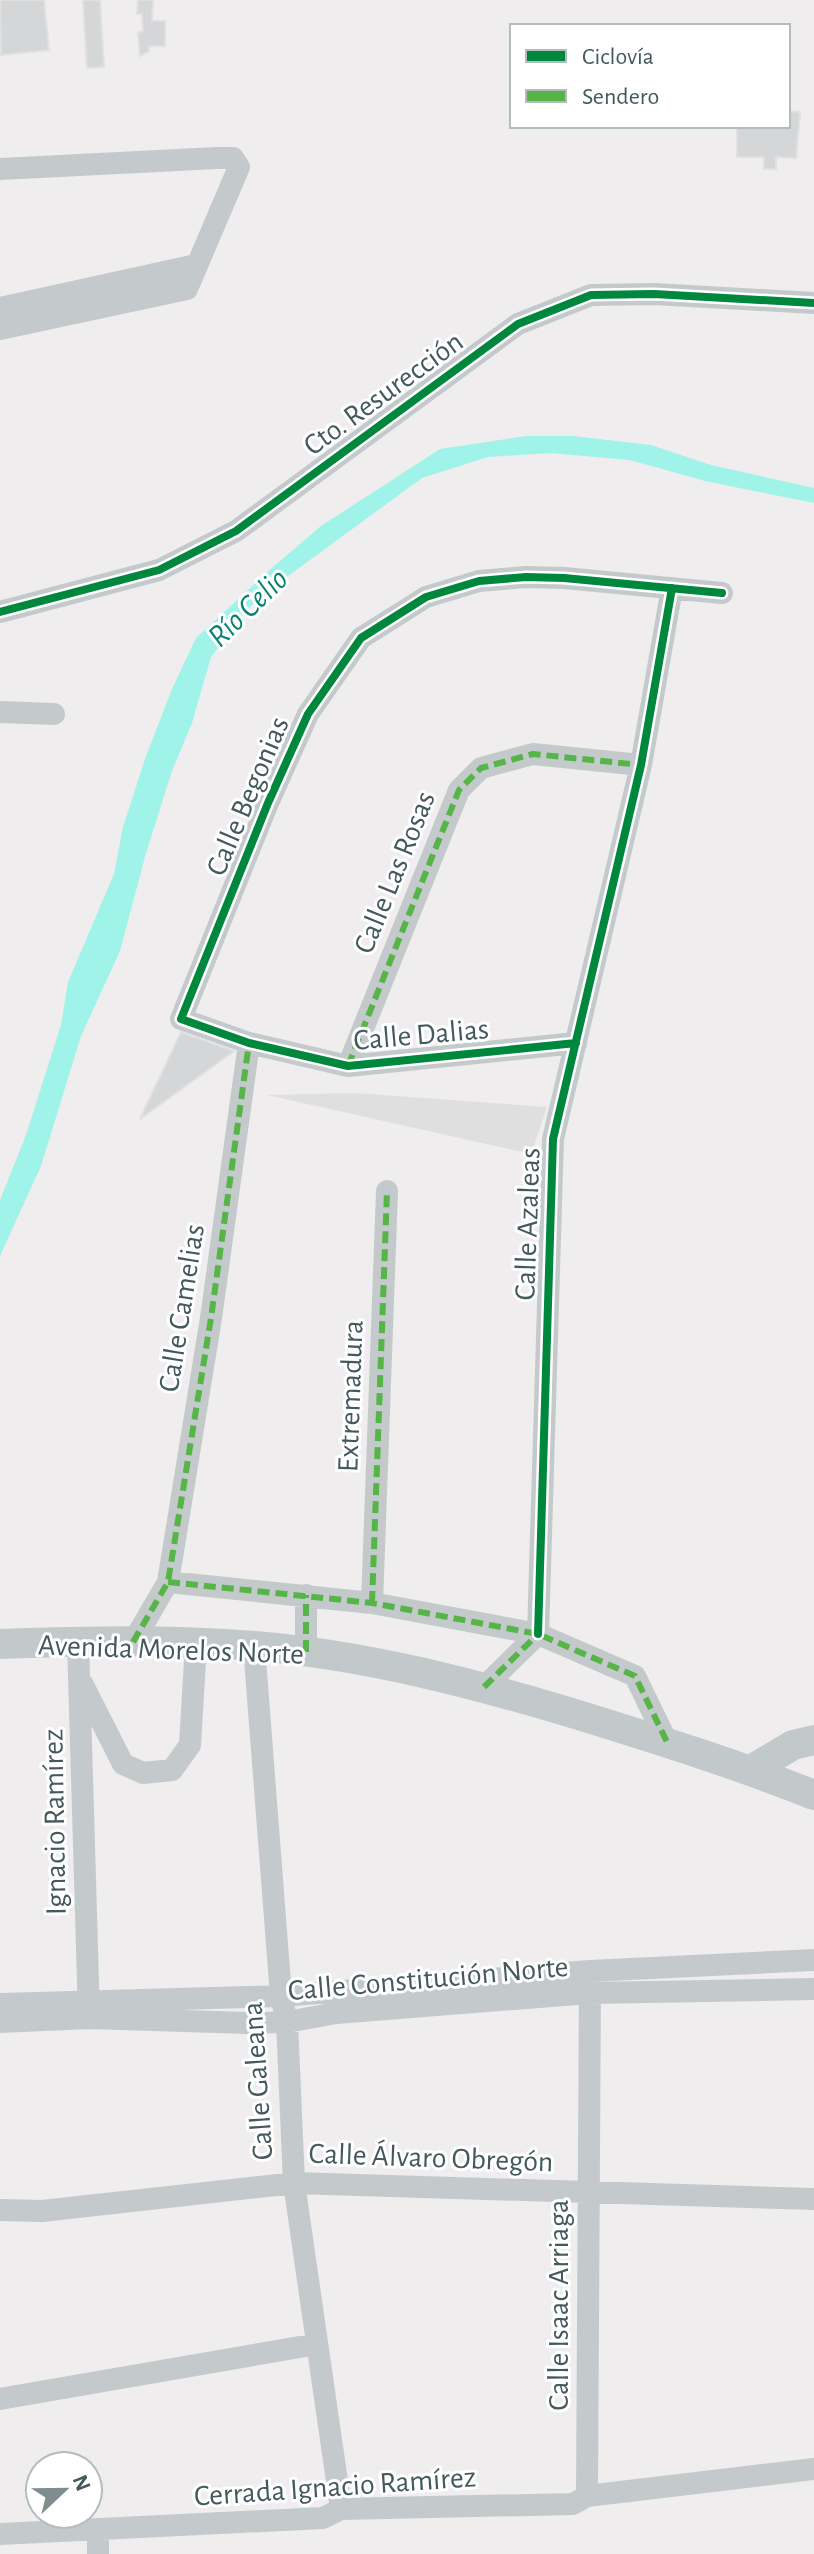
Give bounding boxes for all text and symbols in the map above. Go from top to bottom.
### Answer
legend [510,24,790,128]
text: Ciclovía [582,45,654,69]
text: Sendero [582,85,659,109]
street label: Cto. Resurección [298,326,469,461]
water label: Río Celio [202,562,294,653]
street label: Calle Begonias [201,713,295,880]
street label: Calle Las Rosas [349,787,441,958]
street label: Calle Dalias [352,1014,490,1056]
street label: Calle Azaleas [510,1147,546,1301]
street label: Calle Camelias [154,1222,210,1394]
street label: Extremadura [333,1319,369,1473]
street label: Avenida Morelos Norte [37,1630,304,1670]
street label: Ignacio Ramírez [38,1729,72,1915]
street label: Calle Constitución Norte [287,1952,570,2006]
street label: Calle Galeana [237,2001,278,2161]
street label: Calle Álvaro Obregón [308,2137,554,2177]
street label: Calle Isaac Arriaga [544,2199,574,2411]
north arrow [24,2450,104,2530]
street label: Cerrada Ignacio Ramírez [193,2462,477,2512]
text: N [69,2472,95,2494]

